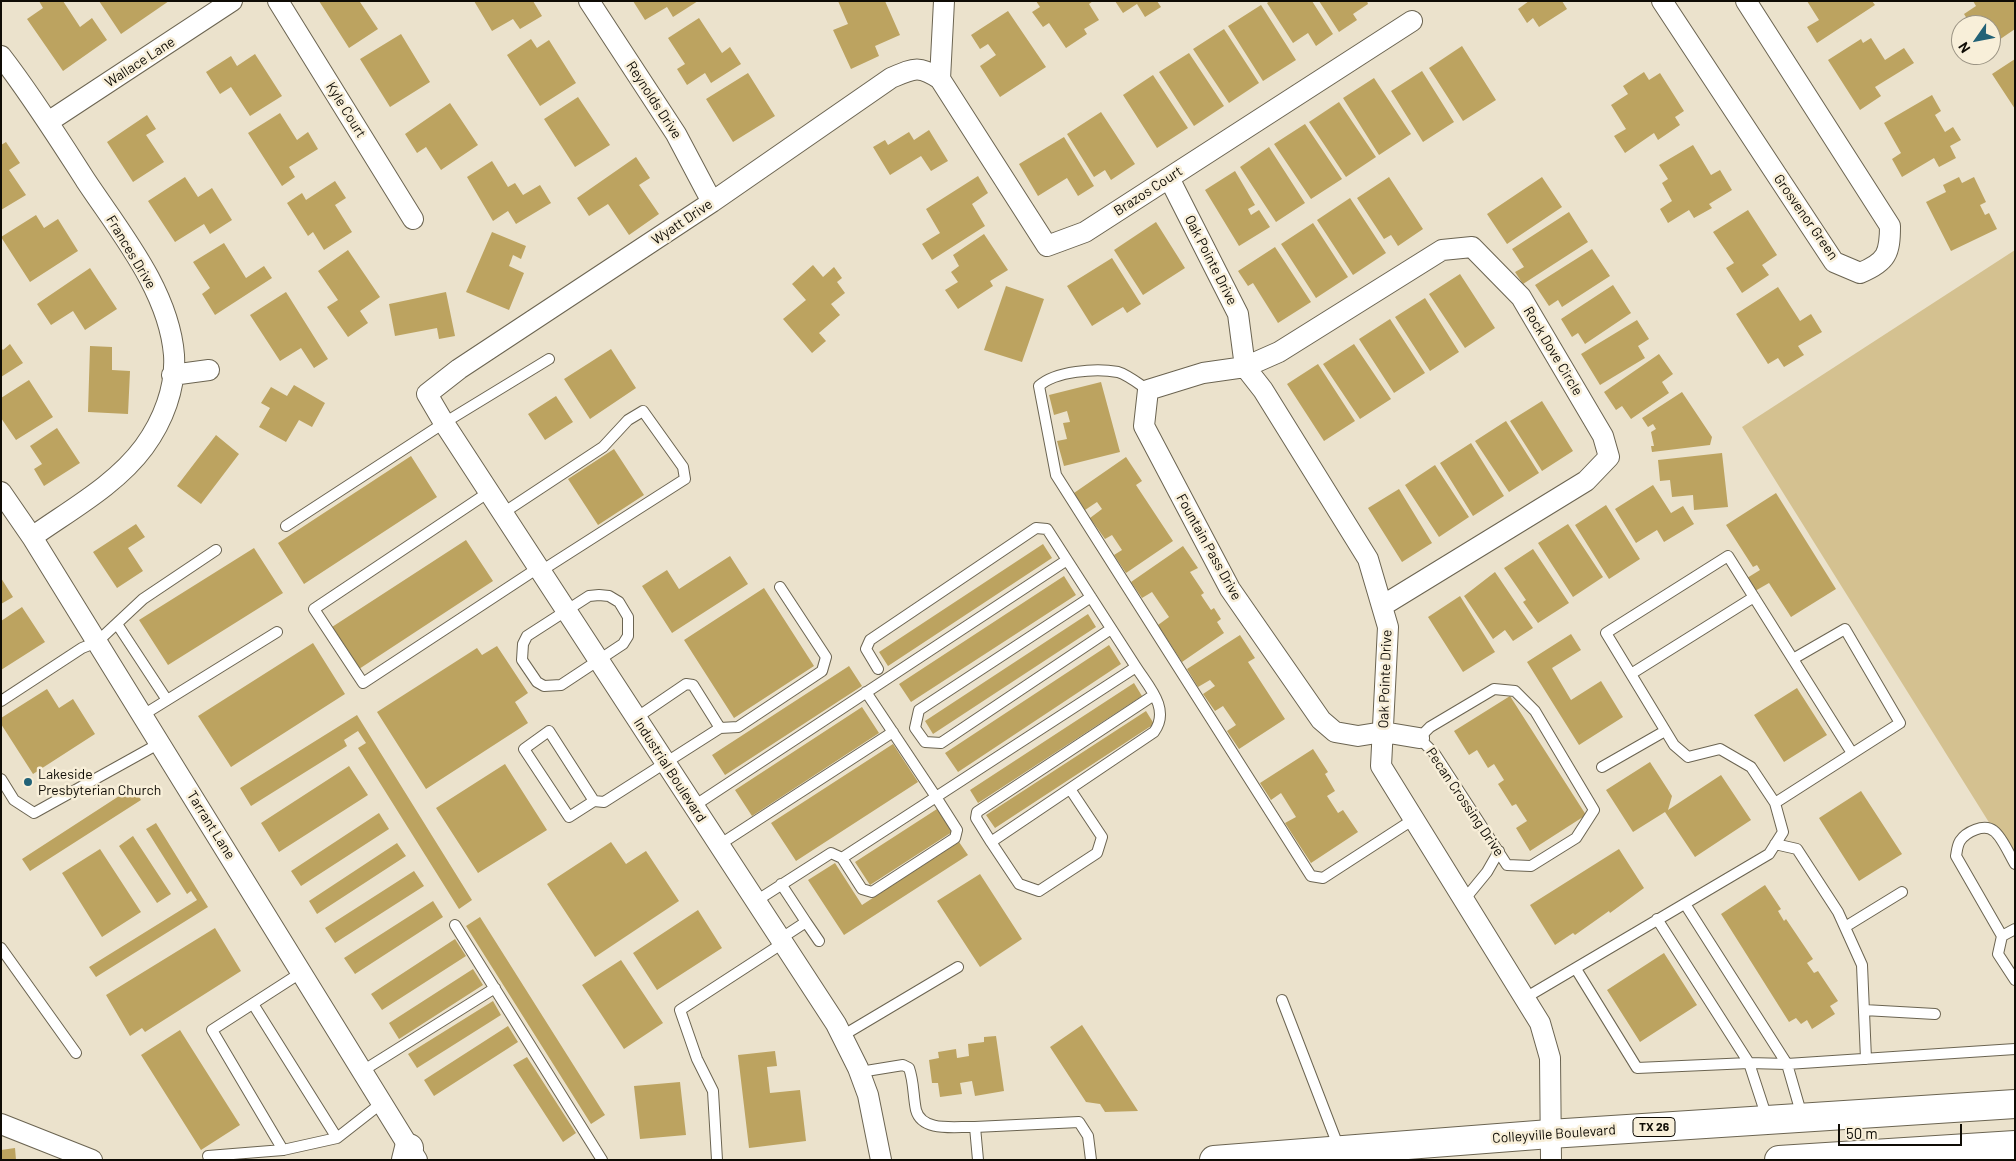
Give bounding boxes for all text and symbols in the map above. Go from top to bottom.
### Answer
north arrow [1951,15,2001,65]
street label: Wallace Lane [102,33,178,91]
text: N [1954,39,1974,56]
street label: Reynolds Drive [623,58,685,142]
street label: Kyle Court [322,79,370,141]
street label: Brazos Court [1111,163,1185,219]
street label: Grosvenor Green [1770,171,1842,263]
street label: Wyatt Drive [648,196,716,248]
street label: Frances Drive [102,212,160,292]
street label: Oak Pointe Drive [1181,212,1241,308]
street label: Rock Dove Circle [1520,303,1586,399]
street label: Fountain Pass Drive [1173,491,1245,603]
street label: Oak Pointe Drive [1375,629,1395,729]
street label: Industrial Boulevard [630,715,710,825]
street label: Pecan Crossing Drive [1422,745,1508,859]
place label: Lakeside Presbyterian Church [38,766,161,799]
marker: Lakeside Presbyterian Church [22,776,34,788]
street label: Tarrant Lane [183,788,239,862]
scale bar [1841,1114,1965,1146]
road number: TX 26 [1633,1118,1675,1136]
street label: Colleyville Boulevard [1492,1121,1616,1147]
text: 50 m [1846,1124,1878,1142]

